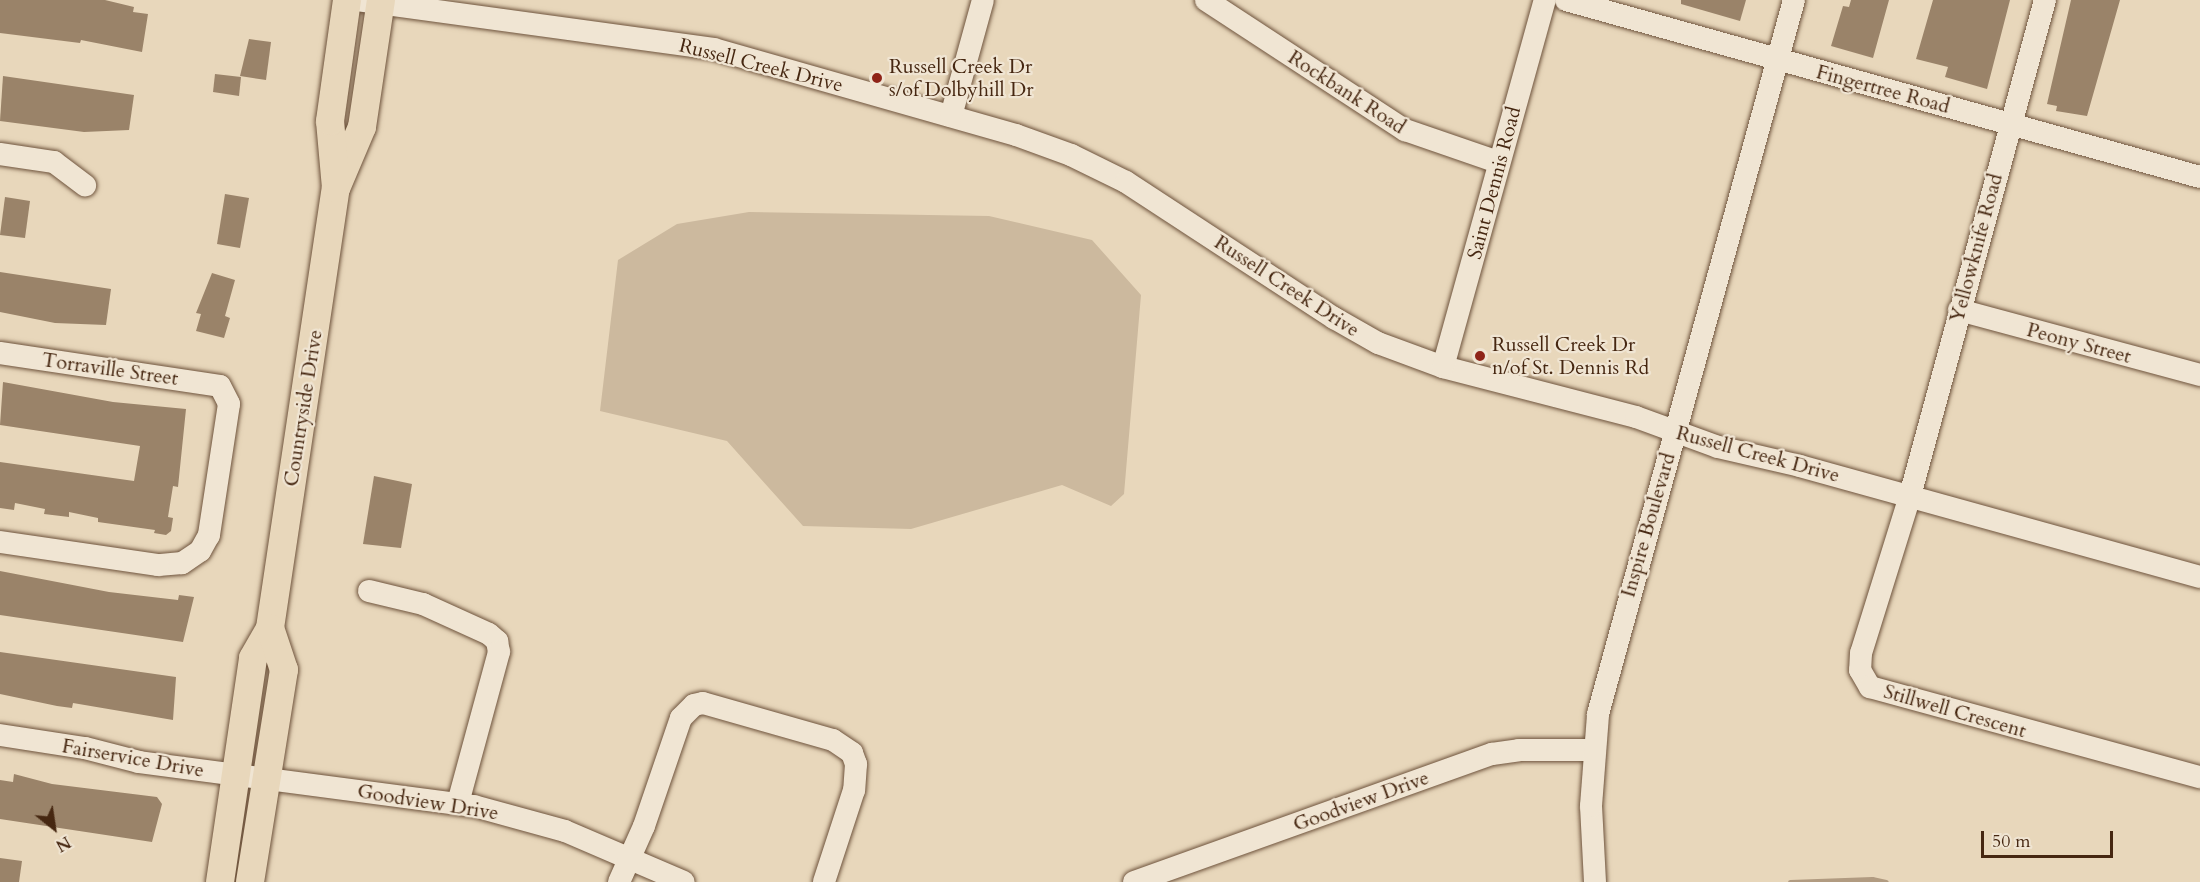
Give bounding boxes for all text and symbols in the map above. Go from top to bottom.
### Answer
street label: Russell Creek Drive [677,33,845,97]
street label: Rockbank Road [1284,45,1410,139]
place label: Russell Creek Dr s/of Dolbyhill Dr [889,54,1034,101]
street label: Fingertree Road [1814,60,1952,118]
marker: Russell Creek Dr s/of Dolbyhill Dr [870,71,884,85]
street label: Saint Dennis Road [1462,104,1526,262]
street label: Yellowknife Road [1945,171,2007,325]
street label: Russell Creek Drive [1210,230,1364,342]
street label: Peony Street [2024,318,2134,368]
street label: Countryside Drive [279,328,327,488]
place label: Russell Creek Dr n/of St. Dennis Rd [1492,332,1649,379]
street label: Torraville Street [40,348,180,390]
marker: Russell Creek Dr n/of St. Dennis Rd [1473,349,1487,363]
street label: Russell Creek Drive [1674,421,1842,487]
street label: Inspire Boulevard [1616,450,1680,600]
street label: Stillwell Crescent [1881,679,2029,743]
street label: Fairservice Drive [60,734,206,782]
street label: Goodview Drive [1290,765,1432,837]
street label: Goodview Drive [356,779,500,825]
north arrow [24,798,84,858]
scale bar [1984,819,2116,857]
text: 50 m [1992,829,2031,854]
text: N [51,831,75,857]

